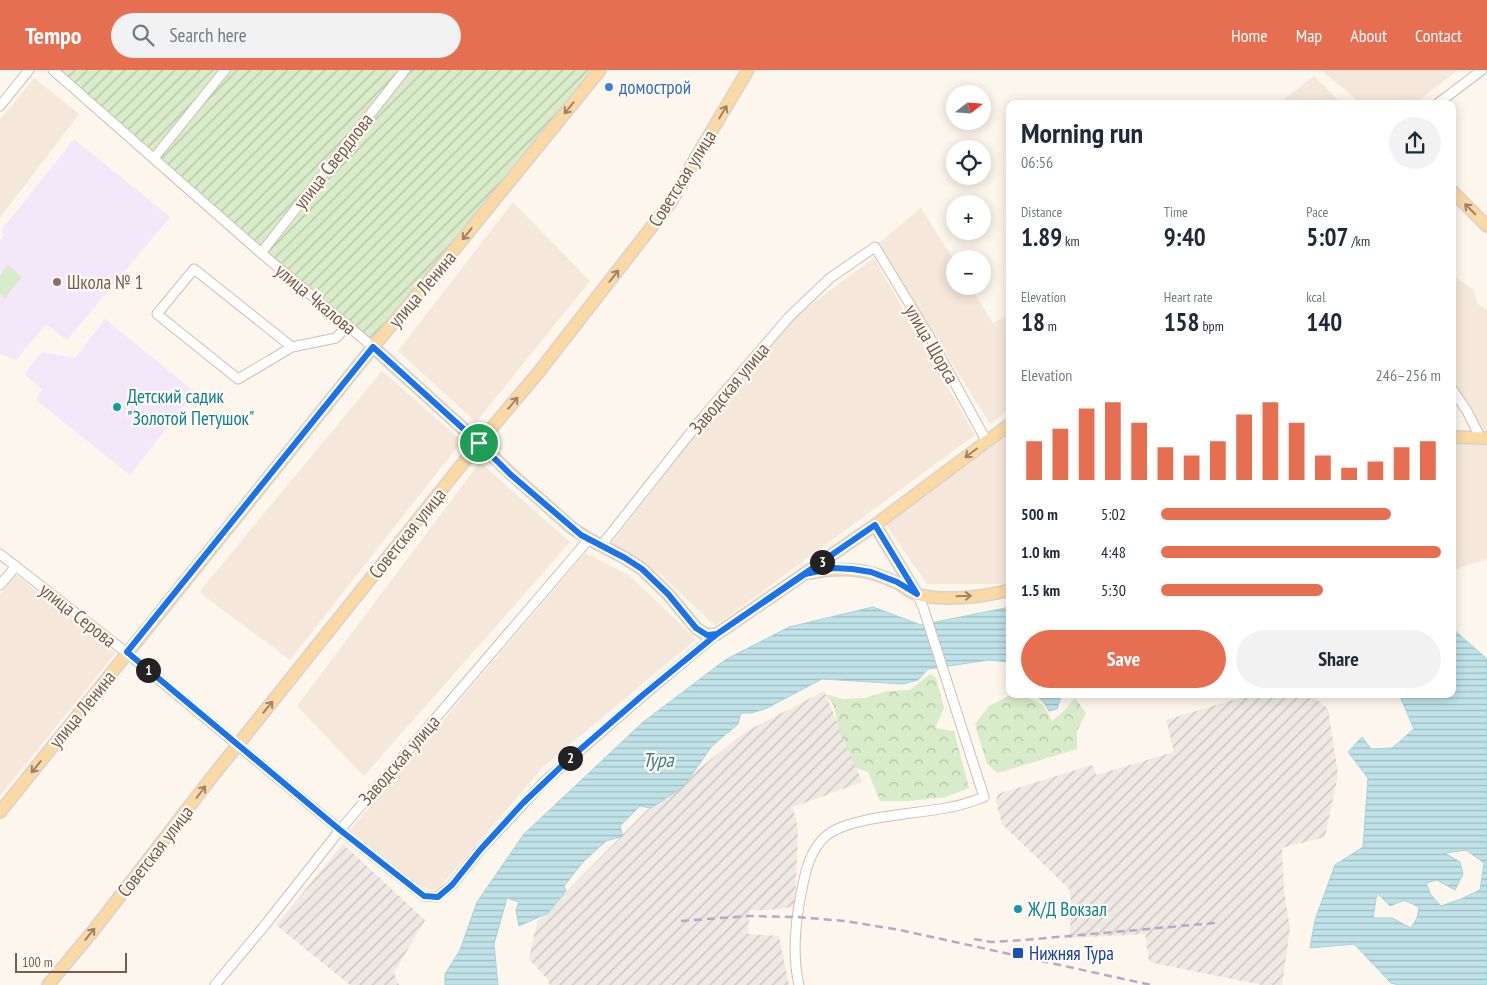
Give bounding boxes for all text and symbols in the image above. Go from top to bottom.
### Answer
search box [111,13,461,58]
text: Tempo [25,20,81,51]
icon: search [129,21,157,49]
text: Search here [169,23,247,47]
text: Home [1231,24,1268,47]
text: Map [1296,24,1322,47]
text: About [1350,24,1387,47]
text: Contact [1415,24,1462,47]
place label: домострой [619,75,691,99]
marker: домострой [603,81,615,93]
north arrow [946,85,991,130]
map controls [946,85,991,295]
one-way arrow [564,101,575,114]
one-way arrow [718,105,728,119]
street label: улица Свердлова [288,108,378,214]
text: Morning run [1021,114,1143,151]
button: share [1389,117,1441,169]
street label: Советская улица [643,125,721,231]
button: locate [946,140,991,185]
text: 06:56 [1021,152,1053,172]
button: + [946,195,991,240]
text: Distance [1021,203,1062,221]
text: Time [1164,203,1188,221]
text: Pace [1306,203,1328,221]
one-way arrow [1464,203,1476,215]
text: 1.89 [1021,221,1062,253]
text: 9:40 [1164,221,1206,253]
text: 5:07 [1306,221,1348,253]
one-way arrow [461,228,473,241]
text: km [1062,232,1080,250]
text: /km [1348,232,1370,250]
street label: улица Ленина [383,246,461,332]
button: − [946,250,991,295]
street label: улица Чкалова [271,258,361,340]
one-way arrow [609,269,619,283]
place label: Школа № 1 [67,270,143,294]
marker: Школа № 1 [51,276,63,288]
text: Elevation [1021,288,1066,306]
text: Heart rate [1164,288,1213,306]
text: kcal [1306,288,1325,306]
street label: улица Щорса [900,300,964,388]
text: 18 [1021,306,1045,338]
text: 158 [1164,306,1200,338]
text: 140 [1306,306,1342,338]
text: m [1045,317,1057,335]
text: bpm [1200,317,1224,335]
street label: Заводская улица [684,337,774,439]
text: Elevation [1021,365,1072,385]
text: 246–256 m [1376,365,1441,385]
place label: Детский садик "Золотой Петушок" [127,384,254,430]
one-way arrow [507,396,518,409]
marker: Детский садик "Золотой Петушок" [111,401,123,413]
pin [458,422,500,464]
icon: arrive [465,429,493,457]
one-way arrow [964,448,978,458]
street label: Советская улица [363,483,451,583]
text: 500 m [1021,504,1058,524]
text: 5:02 [1101,504,1126,524]
text: 1.0 km [1021,542,1060,562]
text: 4:48 [1101,542,1126,562]
pin: 3 [810,550,834,574]
text: 3 [819,553,826,571]
street label: улица Серова [35,578,121,652]
text: 1.5 km [1021,580,1060,600]
text: 5:30 [1101,580,1126,600]
one-way arrow [955,592,971,601]
button: Save [1021,630,1226,688]
button: Share [1236,630,1441,688]
pin: 1 [136,658,160,682]
text: 1 [145,661,152,679]
street label: улица Ленина [43,665,121,753]
one-way arrow [263,701,274,714]
street label: Заводская улица [353,710,445,810]
pin: 2 [558,746,582,770]
water label: Тура [642,747,675,773]
text: 2 [567,749,574,767]
one-way arrow [31,760,41,774]
one-way arrow [195,786,206,799]
street label: Советская улица [112,800,198,902]
place label: Ж/Д Вокзал [1027,897,1107,921]
marker: Ж/Д Вокзал [1012,903,1024,915]
one-way arrow [84,928,95,941]
place label: Нижняя Тура [1029,941,1114,965]
marker: Нижняя Тура [1011,946,1025,960]
scale bar [15,950,128,973]
text: 100 m [22,953,53,971]

